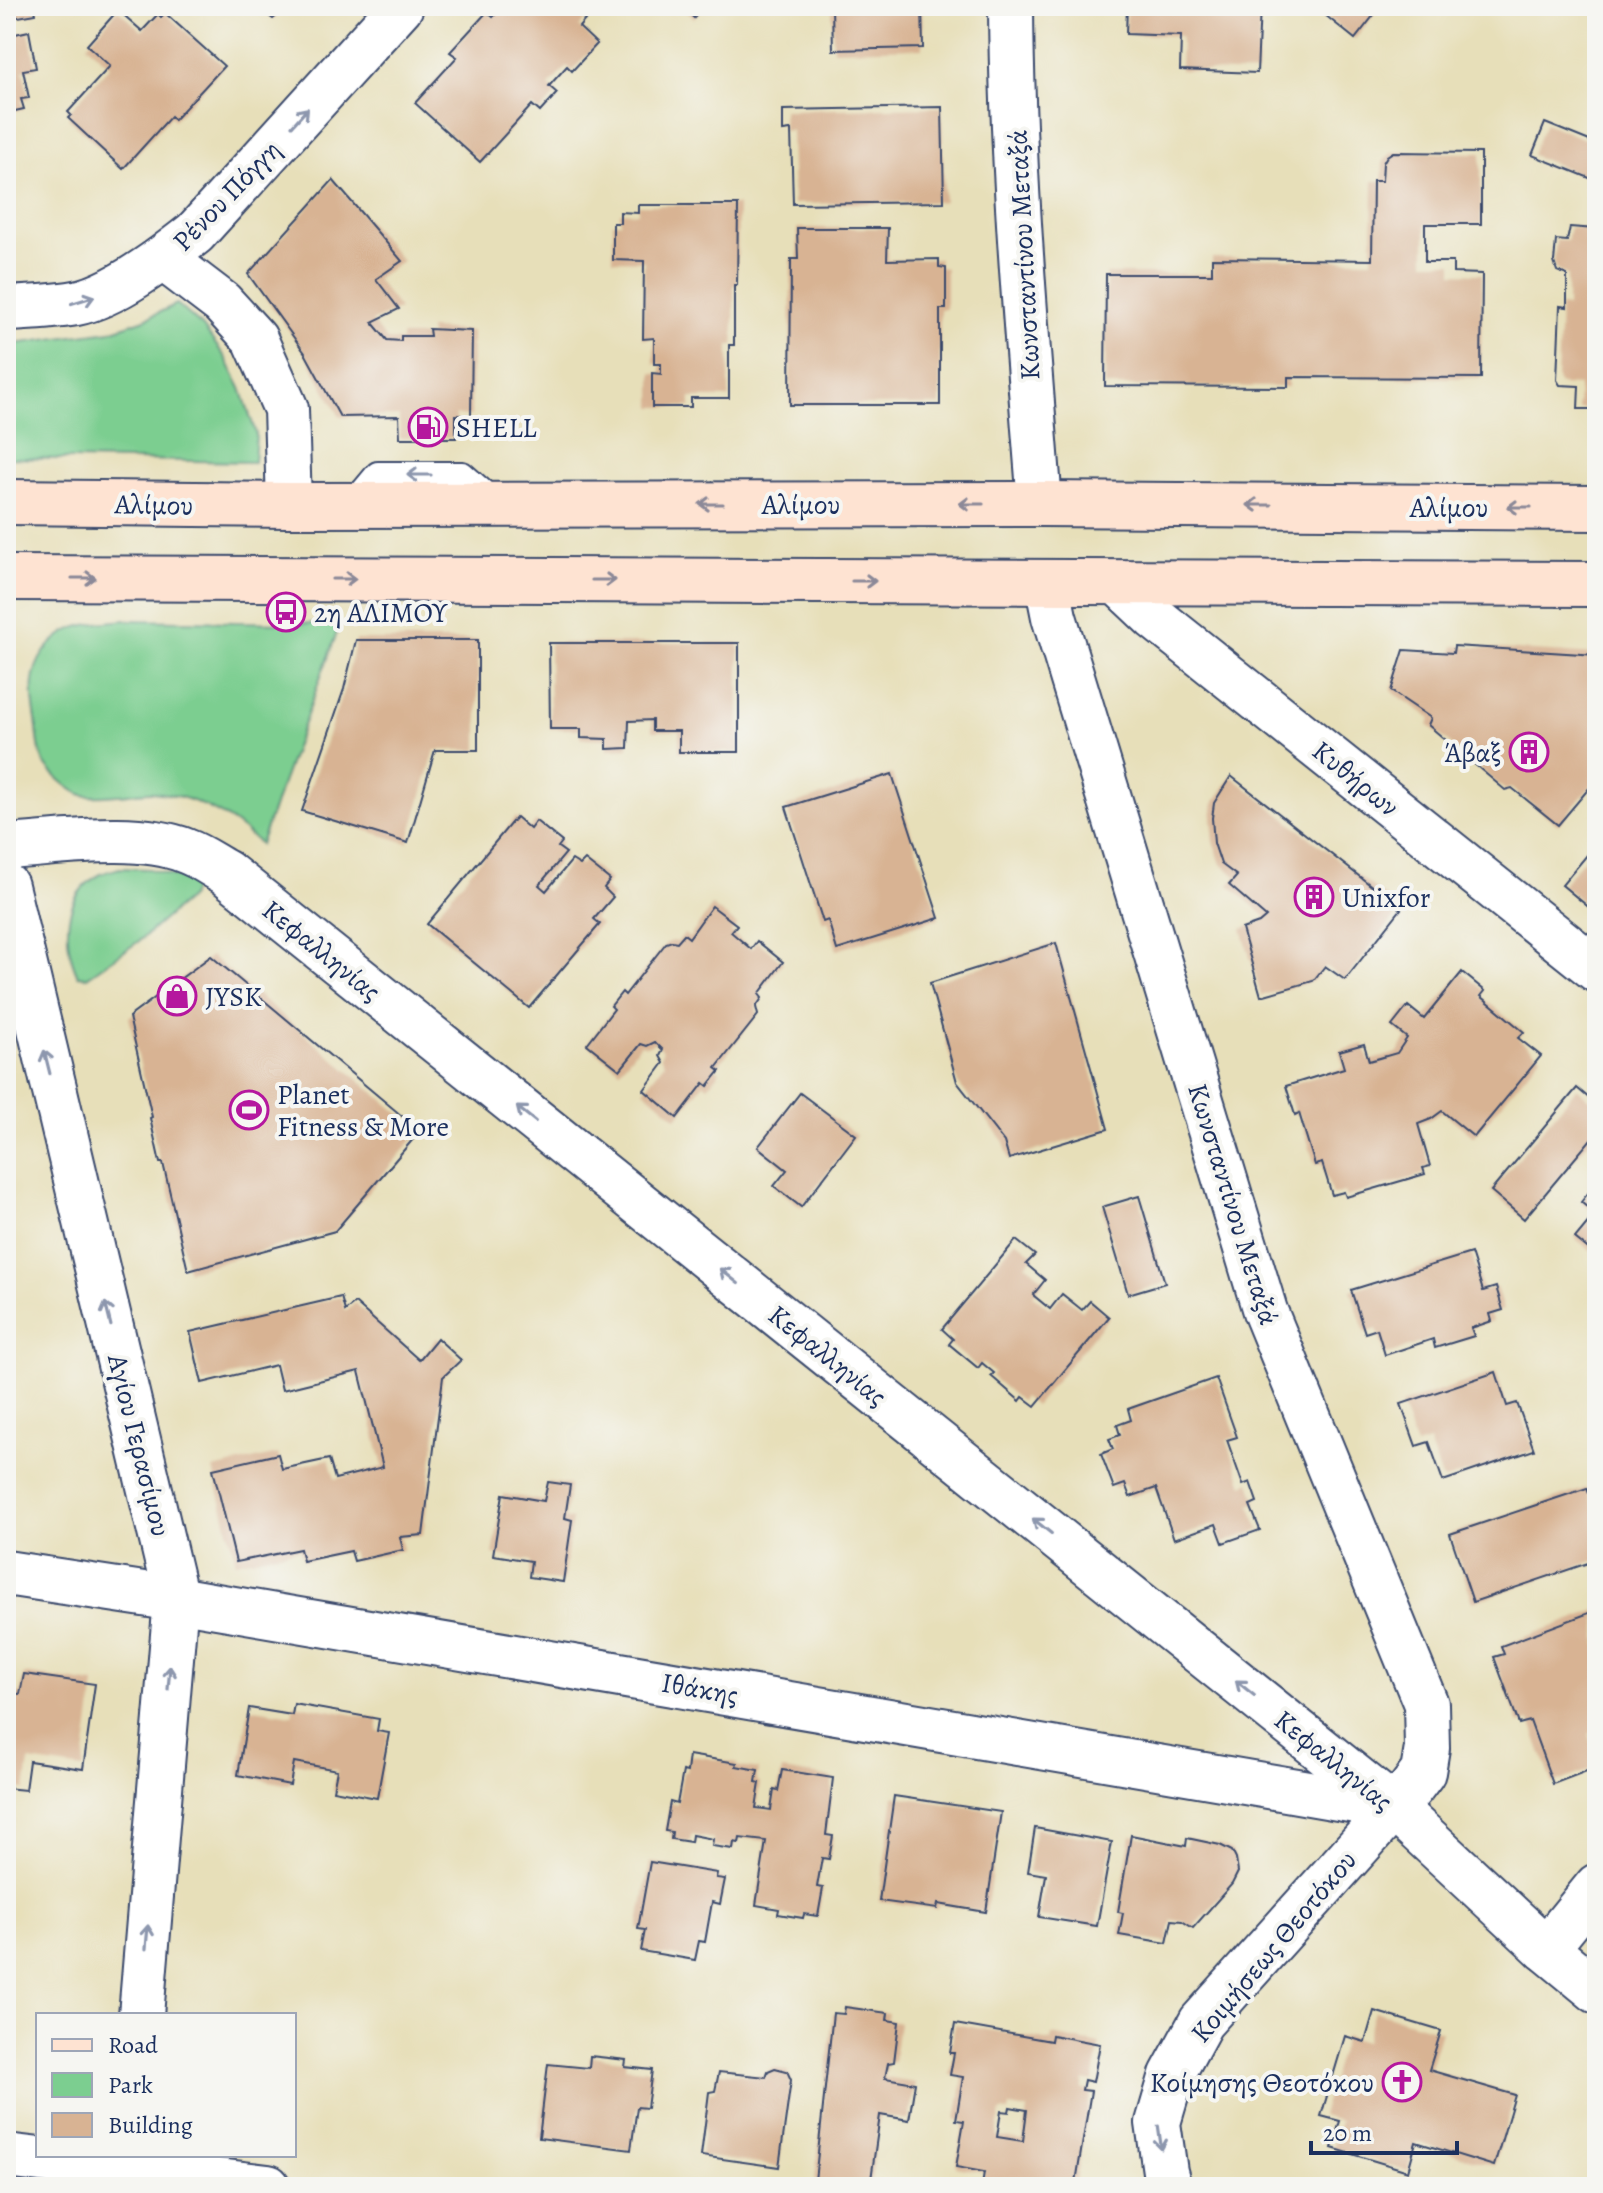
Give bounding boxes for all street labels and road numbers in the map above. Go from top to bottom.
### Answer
street label: Κωνσταντίνου Μεταξά [998,129,1050,381]
street label: Ρένου Πόγγη [164,132,289,260]
street label: Αλίμου [113,485,194,525]
street label: Αλίμου [761,486,840,524]
street label: Αλίμου [1409,489,1488,527]
street label: Κυθήρων [1304,732,1407,825]
street label: Κεφαλληνίας [254,891,389,1010]
street label: Κωνσταντίνου Μεταξά [1178,1079,1288,1330]
street label: Κεφαλληνίας [760,1296,895,1415]
street label: Αγίου Γερασίμου [98,1349,180,1540]
street label: Ιθάκης [658,1664,741,1714]
street label: Κεφαλληνίας [1266,1701,1401,1820]
street label: Κοιμήσεως Θεοτόκου [1182,1842,1365,2051]

